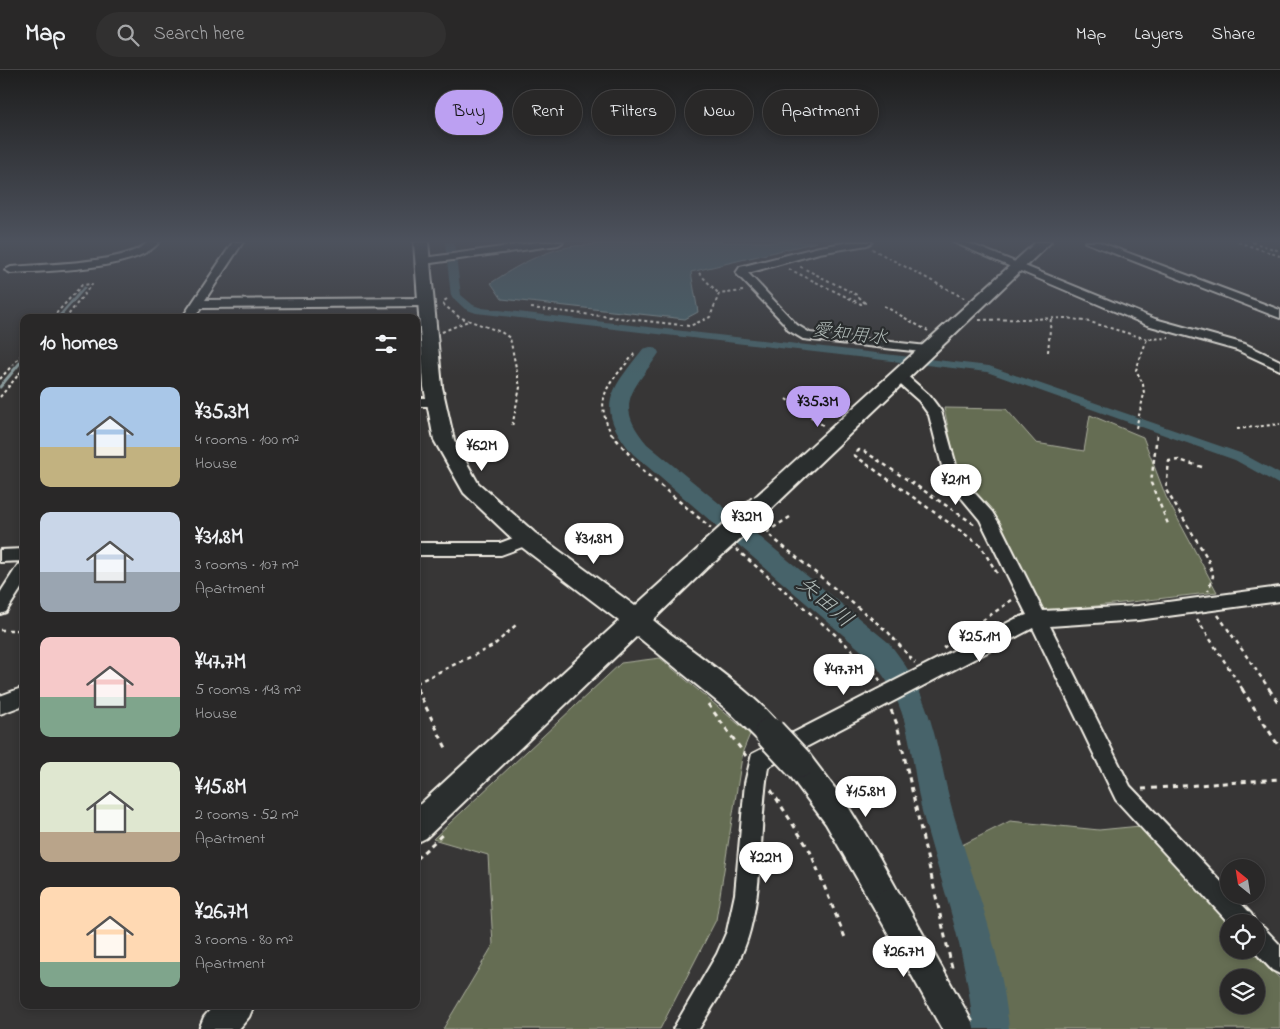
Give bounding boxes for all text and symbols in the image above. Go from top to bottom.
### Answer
search box [96,12,446,57]
text: Map [25,17,66,52]
icon: search [114,21,142,49]
text: Search here [154,21,245,48]
text: Map [1076,22,1106,48]
text: Layers [1134,22,1184,48]
text: Share [1212,22,1255,48]
chip: Buy [435,90,503,135]
chip: Rent [513,90,582,135]
chip: Filters [592,90,675,135]
chip: New [685,90,753,135]
chip: Apartment [763,90,878,135]
water label: 愛知用水 [811,317,889,353]
text: 10 homes [40,329,118,359]
icon: filters [372,330,400,358]
pin: ¥35.3M [777,386,859,428]
text: ¥35.3M [797,390,839,414]
text: ¥35.3M [195,398,250,428]
icon: home [80,407,140,467]
text: 4 rooms · 100 m² [195,428,299,452]
pin: ¥62M [452,430,512,472]
text: ¥62M [467,434,497,458]
text: House [195,452,237,476]
pin: ¥21M [926,464,986,506]
text: ¥21M [942,468,971,492]
pin: ¥32M [717,500,777,543]
text: ¥32M [732,505,762,529]
pin: ¥31.8M [553,522,635,565]
text: ¥31.8M [195,523,243,553]
text: ¥31.8M [576,527,612,551]
icon: home [80,532,140,592]
text: 3 rooms · 107 m² [195,553,299,577]
water label: 矢田川 [788,570,860,636]
text: Apartment [195,577,265,601]
pin: ¥25.1M [939,620,1021,663]
text: ¥25.1M [959,625,1001,649]
text: ¥47.7M [195,648,246,678]
pin: ¥47.7M [803,654,885,696]
icon: home [80,657,140,717]
text: ¥47.7M [825,658,864,682]
text: 5 rooms · 143 m² [195,678,301,702]
text: House [195,702,237,726]
text: ¥15.8M [195,773,247,803]
pin: ¥15.8M [825,776,907,818]
text: ¥15.8M [846,780,886,804]
icon: home [80,782,140,842]
text: 2 rooms · 52 m² [195,803,299,827]
text: Apartment [195,827,265,851]
pin: ¥22M [736,842,796,884]
text: ¥22M [750,846,782,870]
north arrow [1220,859,1265,904]
map controls [1220,859,1265,1014]
text: ¥26.7M [195,898,249,928]
icon: home [80,907,140,967]
button: locate [1220,914,1265,959]
text: 3 rooms · 80 m² [195,928,293,952]
pin: ¥26.7M [863,936,945,978]
text: ¥26.7M [884,940,924,964]
text: Apartment [195,952,265,976]
button: layers [1220,969,1265,1014]

